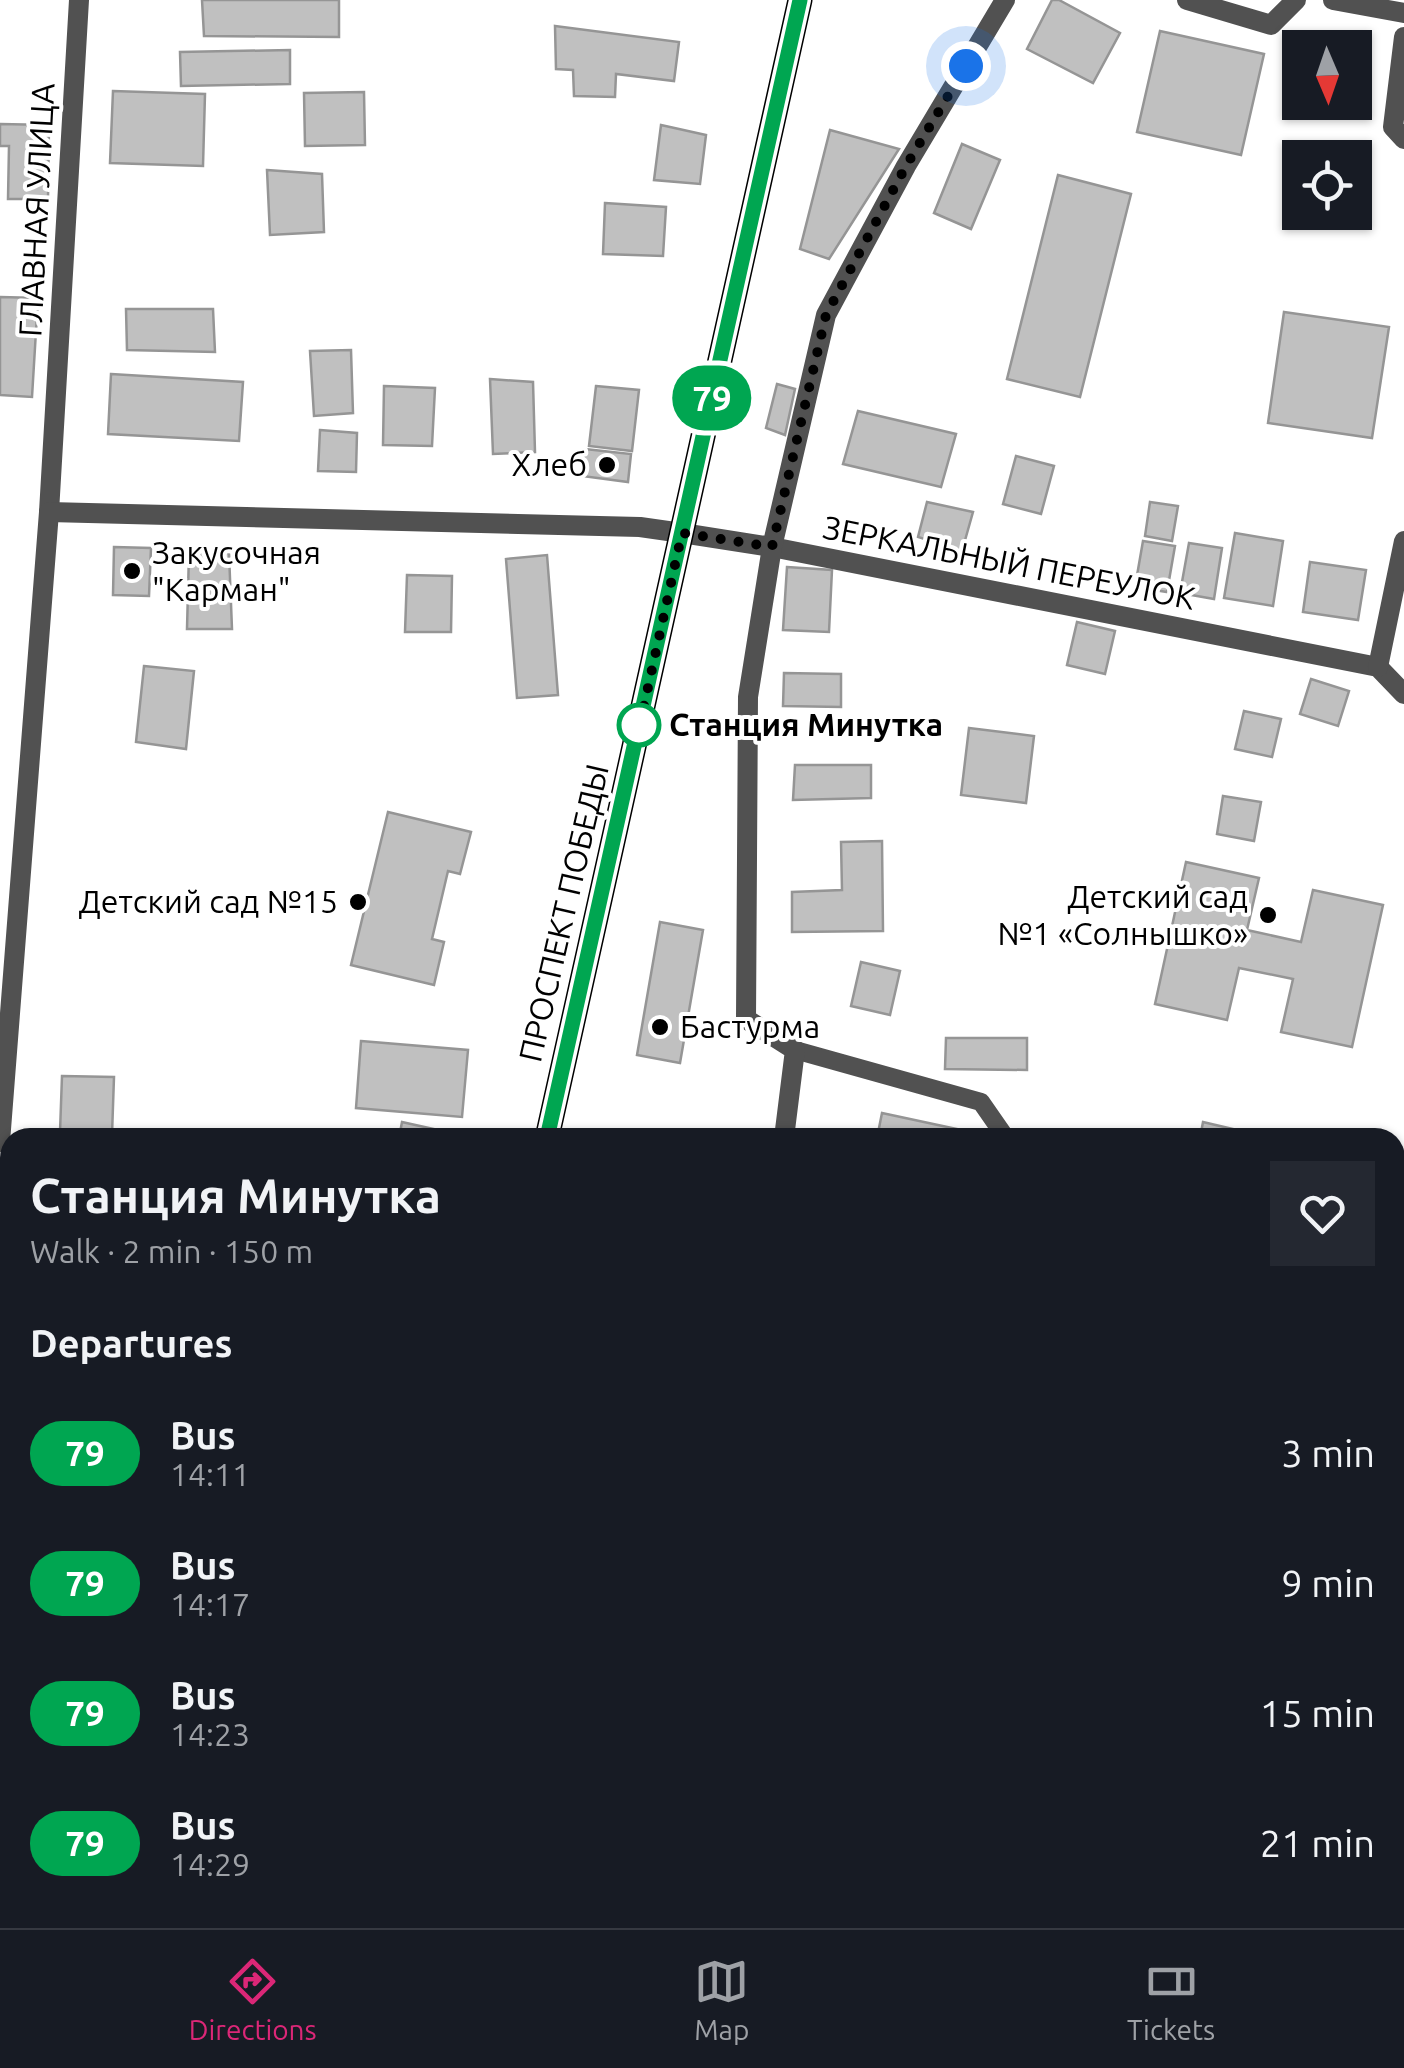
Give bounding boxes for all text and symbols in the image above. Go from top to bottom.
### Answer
north arrow [1282,30,1372,120]
map controls [1282,30,1372,230]
your location [941,41,991,91]
street label: ГЛАВНАЯ УЛИЦА [11,82,61,338]
button: locate [1282,140,1372,230]
line badge: 79 [667,366,757,430]
text: 79 [692,378,732,418]
place label: Хлеб [512,446,587,482]
marker: Хлеб [596,454,618,476]
street label: ЗЕРКАЛЬНЫЙ ПЕРЕУЛОК [820,508,1199,616]
place label: Закусочная "Карман" [152,534,321,607]
marker: Закусочная "Карман" [121,560,143,582]
marker: Станция Минутка [618,704,660,746]
place label: Станция Минутка [669,706,943,742]
street label: ПРОСПЕКТ ПОБЕДЫ [511,760,615,1065]
place label: Детский сад №1 «Солнышко» [997,878,1248,951]
place label: Детский сад №15 [79,883,338,919]
marker: Детский сад №15 [347,891,369,913]
marker: Детский сад №1 «Солнышко» [1257,904,1279,926]
place label: Бастурма [680,1008,820,1044]
marker: Бастурма [649,1016,671,1038]
button: heart [1270,1161,1375,1266]
text: Станция Минутка [30,1168,441,1222]
text: Walk · 2 min · 150 m [30,1233,313,1269]
text: Departures [30,1322,232,1364]
text: Bus [170,1414,235,1456]
text: 3 min [1281,1432,1375,1474]
text: 79 [65,1433,105,1473]
text: 14:11 [170,1456,250,1492]
text: Bus [170,1544,235,1586]
text: 9 min [1281,1562,1375,1604]
text: 79 [65,1563,105,1603]
text: 14:17 [170,1586,250,1622]
text: Bus [170,1674,235,1716]
text: 15 min [1260,1692,1375,1734]
text: 79 [65,1693,105,1733]
text: 14:23 [170,1716,250,1752]
text: Bus [170,1804,235,1846]
text: 21 min [1260,1822,1375,1864]
text: 79 [65,1823,105,1863]
text: 14:29 [170,1846,250,1882]
tab: Directions [189,1954,317,2045]
tab: Map [694,1954,749,2045]
tab: Tickets [1127,1954,1215,2045]

